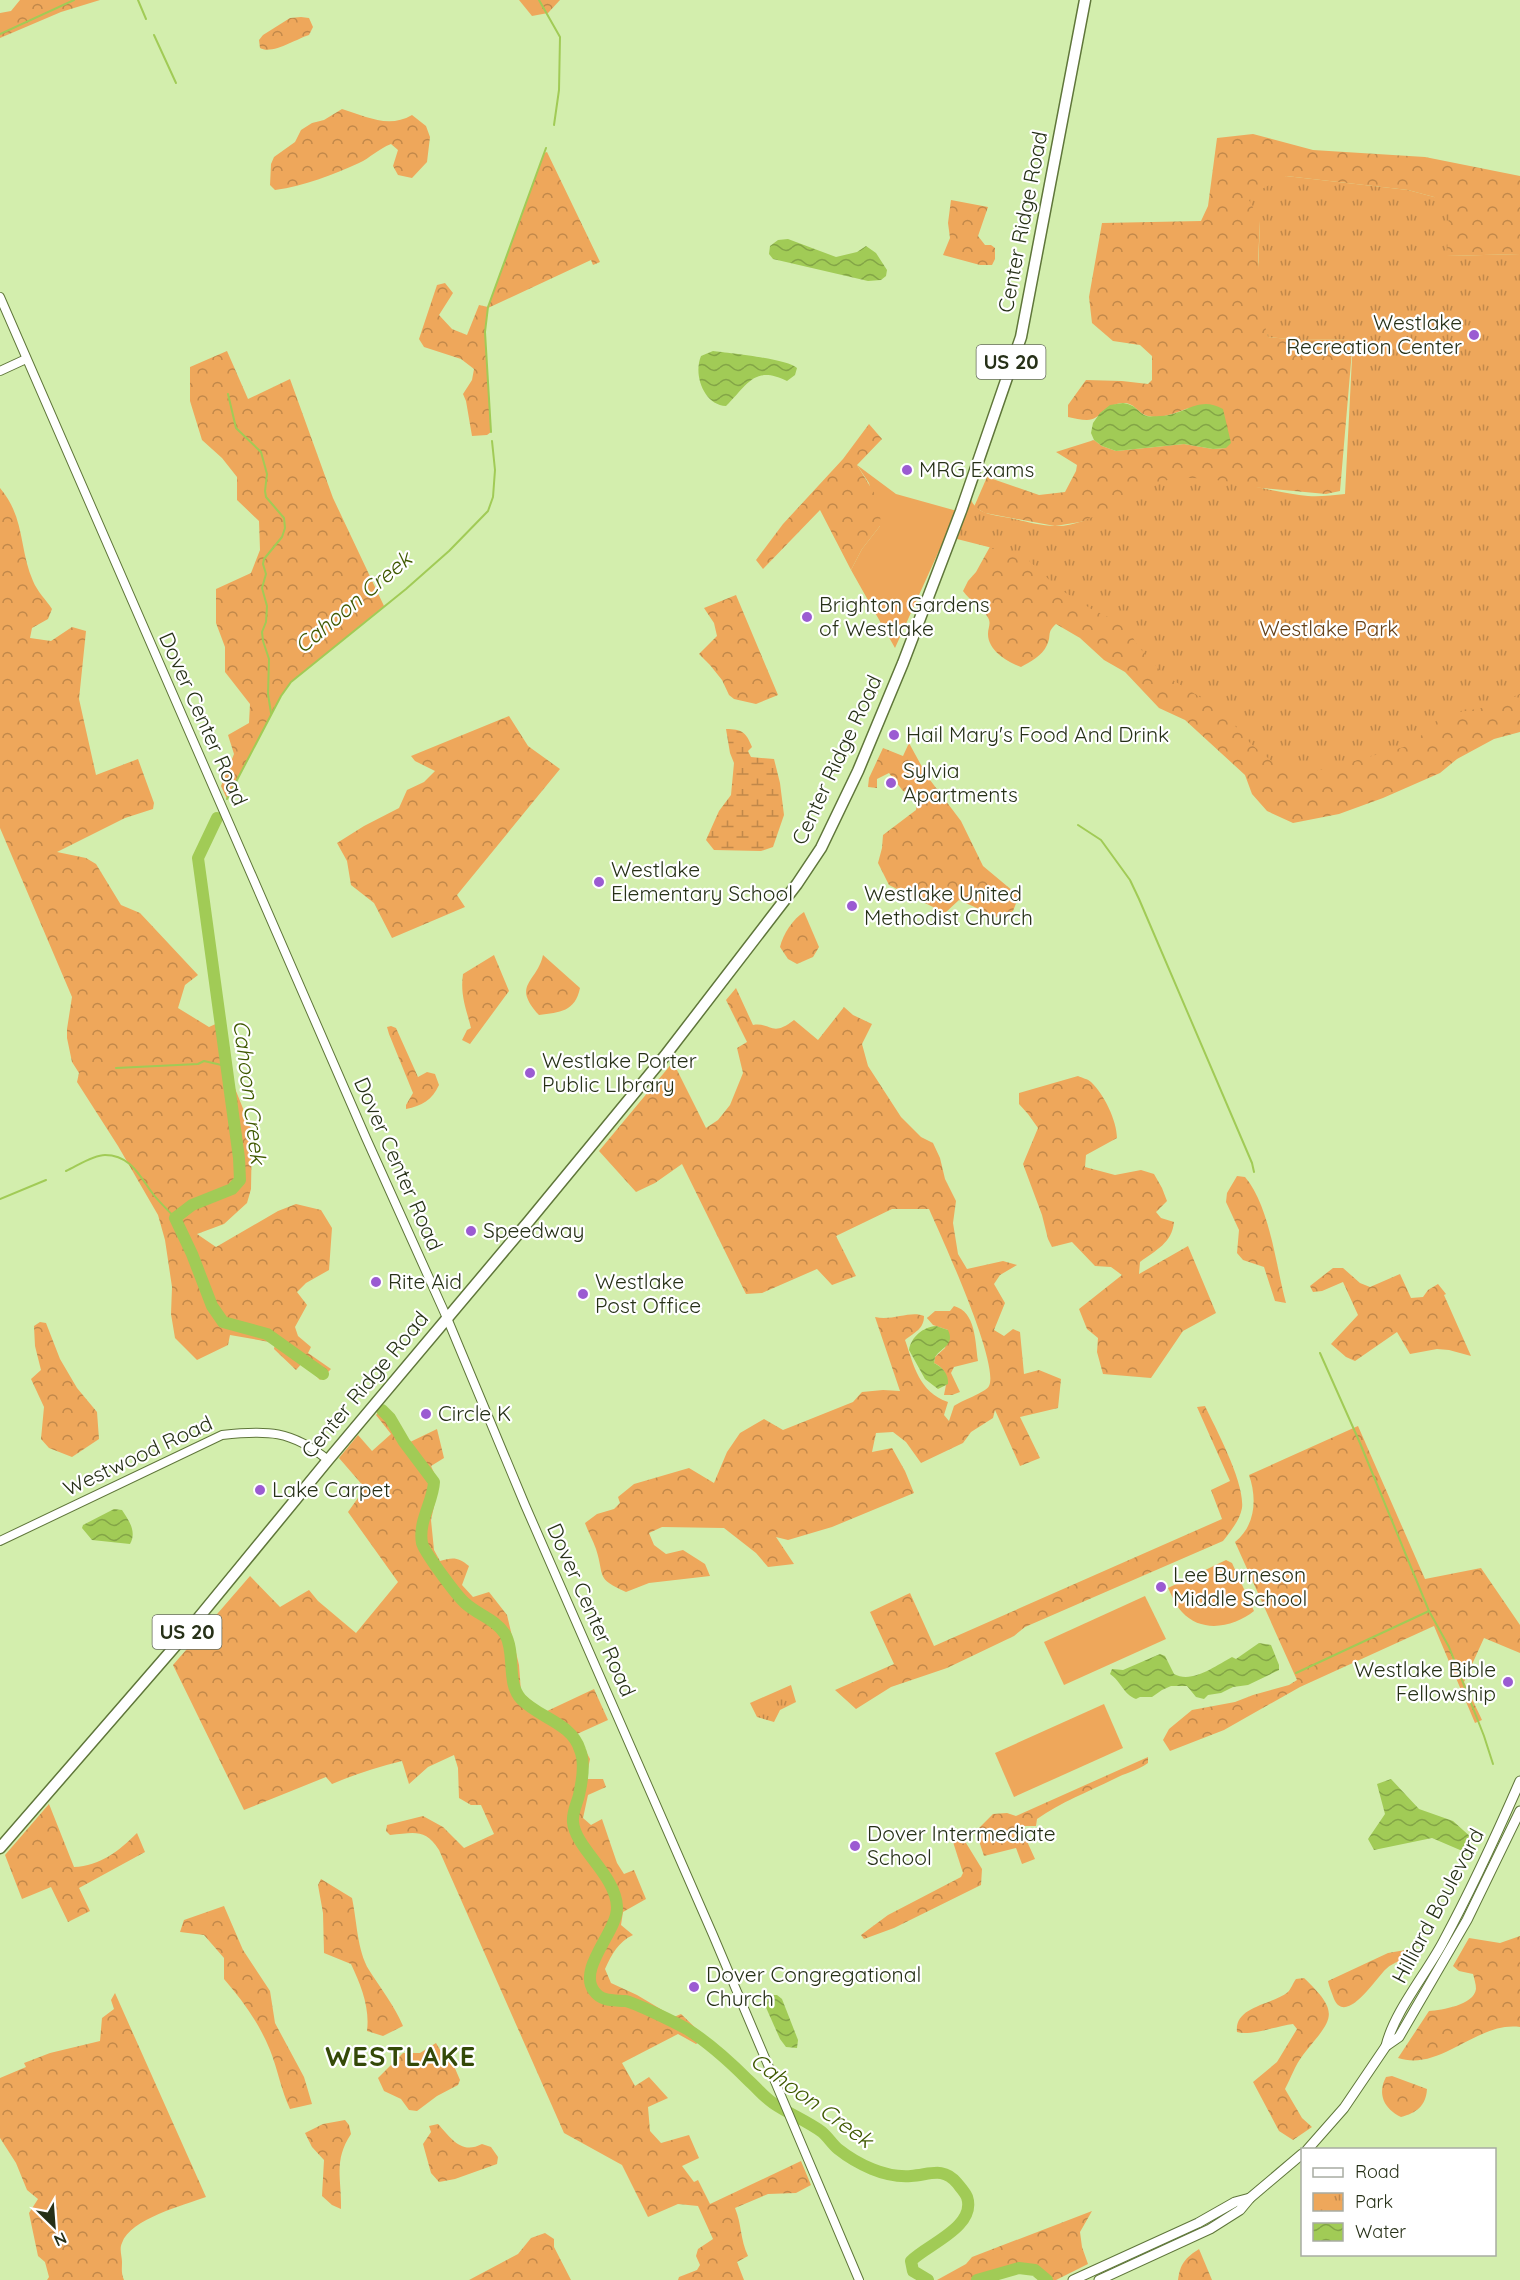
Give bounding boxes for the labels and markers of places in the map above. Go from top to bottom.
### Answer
place label: Westlake Recreation Center [1286,309,1462,359]
marker: Westlake Recreation Center [1467,328,1481,342]
place label: MRG Exams [919,456,1034,482]
marker: MRG Exams [900,463,914,477]
place label: Brighton Gardens of Westlake [819,591,990,641]
marker: Brighton Gardens of Westlake [800,610,814,624]
place label: Hail Mary's Food And Drink [906,721,1169,747]
marker: Hail Mary's Food And Drink [887,728,901,742]
place label: Sylvia Apartments [903,757,1018,807]
marker: Sylvia Apartments [884,776,898,790]
place label: Westlake Elementary School [611,856,793,906]
marker: Westlake Elementary School [592,875,606,889]
place label: Westlake United Methodist Church [864,880,1033,930]
marker: Westlake United Methodist Church [845,899,859,913]
place label: Westlake Porter Public LIbrary [542,1047,697,1097]
marker: Westlake Porter Public LIbrary [523,1066,537,1080]
place label: Speedway [483,1217,585,1243]
marker: Speedway [464,1224,478,1238]
place label: Rite Aid [388,1268,462,1294]
place label: Westlake Post Office [595,1268,701,1318]
marker: Rite Aid [369,1275,383,1289]
marker: Westlake Post Office [576,1287,590,1301]
place label: Circle K [438,1400,511,1426]
marker: Circle K [419,1407,433,1421]
place label: Lake Carpet [272,1476,391,1502]
marker: Lake Carpet [253,1483,267,1497]
place label: Lee Burneson Middle School [1173,1561,1307,1611]
marker: Lee Burneson Middle School [1154,1580,1168,1594]
place label: Westlake Bible Fellowship [1354,1656,1496,1706]
marker: Westlake Bible Fellowship [1501,1675,1515,1689]
place label: Dover Intermediate School [867,1820,1056,1870]
marker: Dover Intermediate School [848,1839,862,1853]
place label: Dover Congregational Church [706,1961,921,2011]
marker: Dover Congregational Church [687,1980,701,1994]

